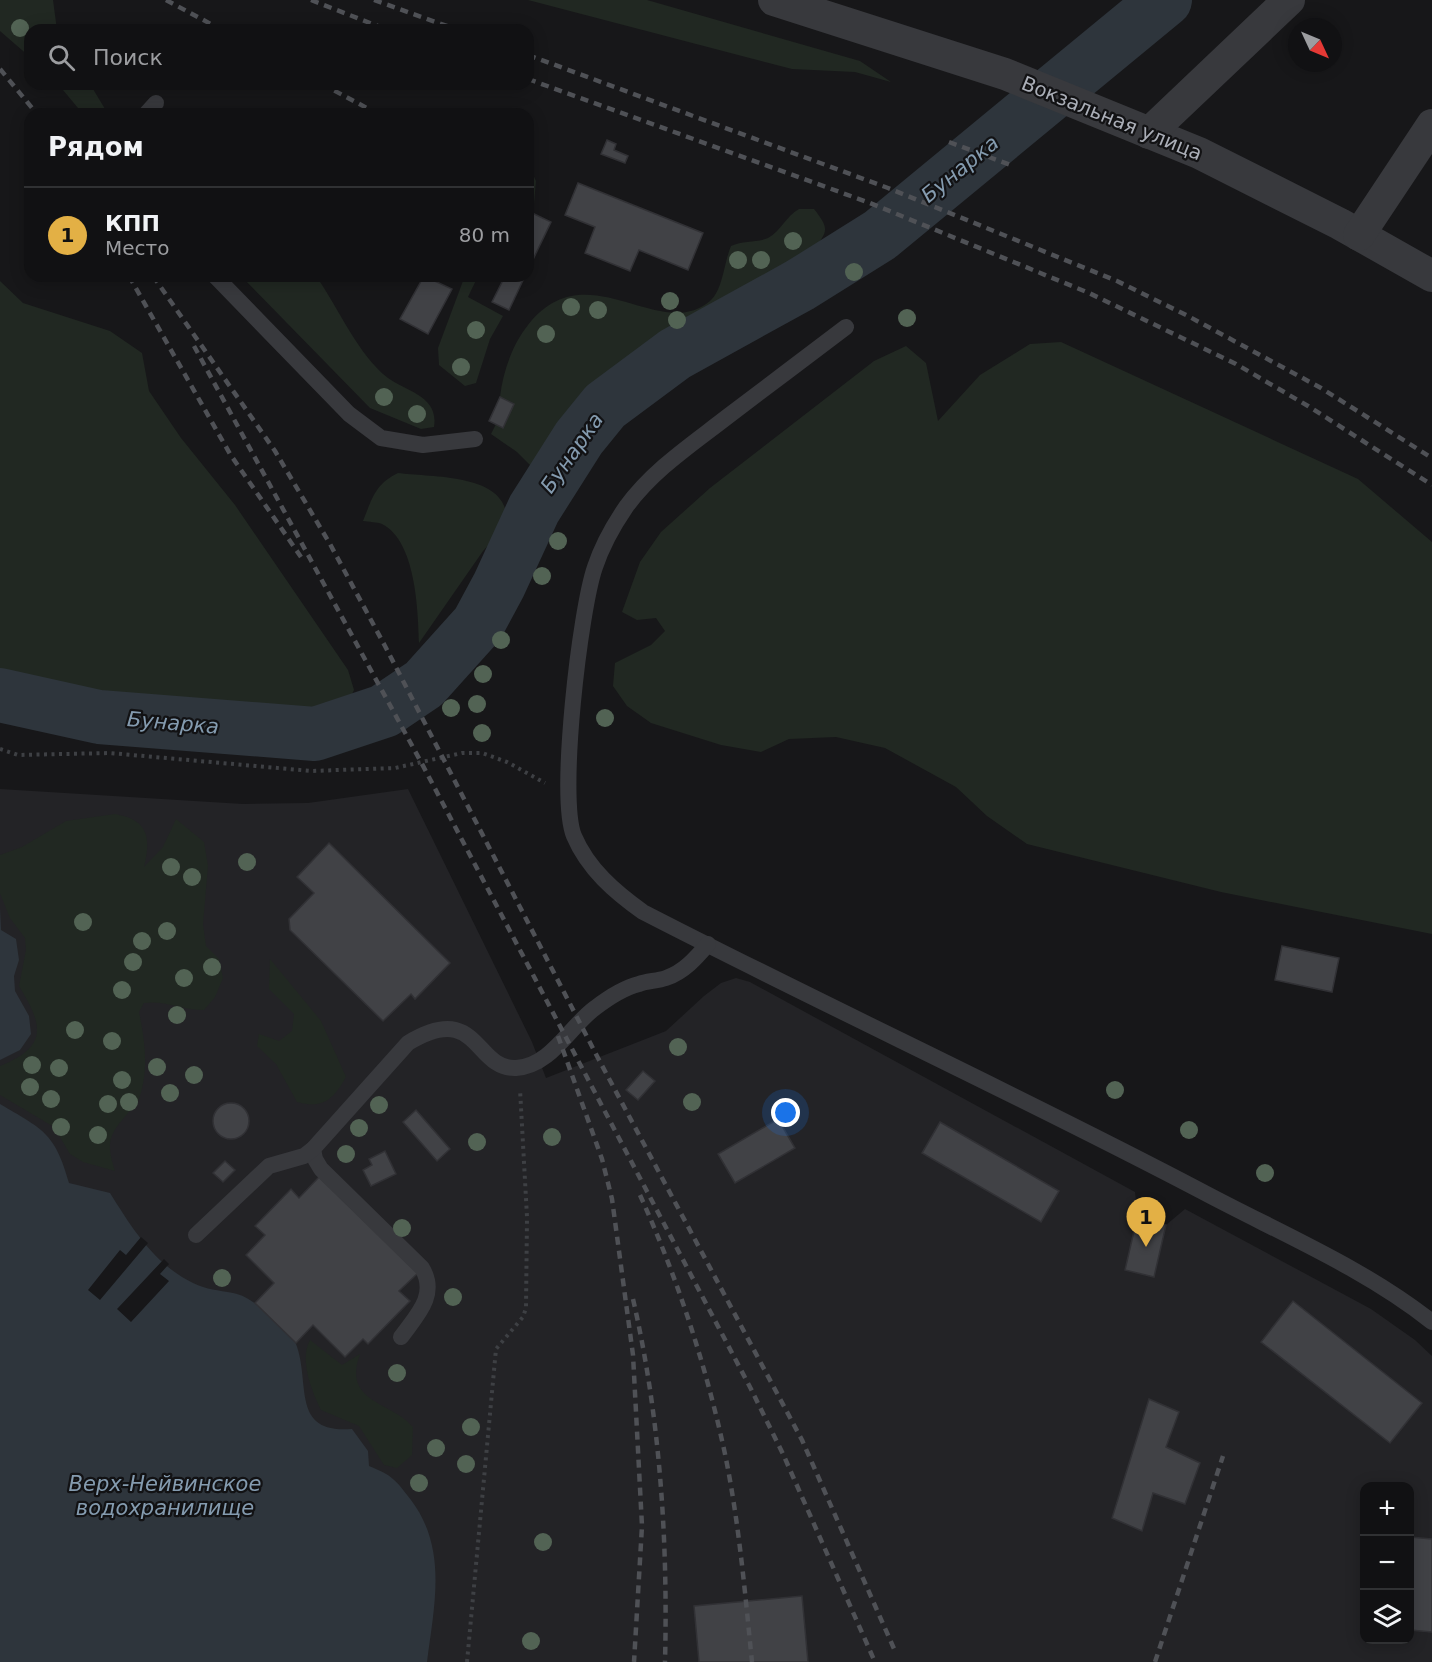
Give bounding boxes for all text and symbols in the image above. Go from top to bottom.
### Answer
north arrow [1288,18,1342,72]
search box [24,24,534,90]
icon: search [45,41,78,74]
text: Поиск [93,45,163,70]
street label: Вокзальная улица [1018,71,1206,165]
water label: Бунарка [917,131,1003,207]
text: Рядом [48,132,144,162]
text: КПП [105,211,160,236]
text: 1 [61,223,74,247]
text: 80 m [459,223,510,247]
text: Место [105,236,169,260]
water label: Бунарка [536,408,608,498]
water label: Бунарка [126,707,220,739]
your location [771,1098,800,1127]
pin: 1 [1126,1198,1166,1247]
water label: Верх-Нейвинское водохранилище [69,1472,261,1520]
map controls [1360,1482,1414,1644]
button: + [1360,1482,1414,1536]
button: − [1360,1536,1414,1590]
button: layers [1360,1590,1414,1644]

